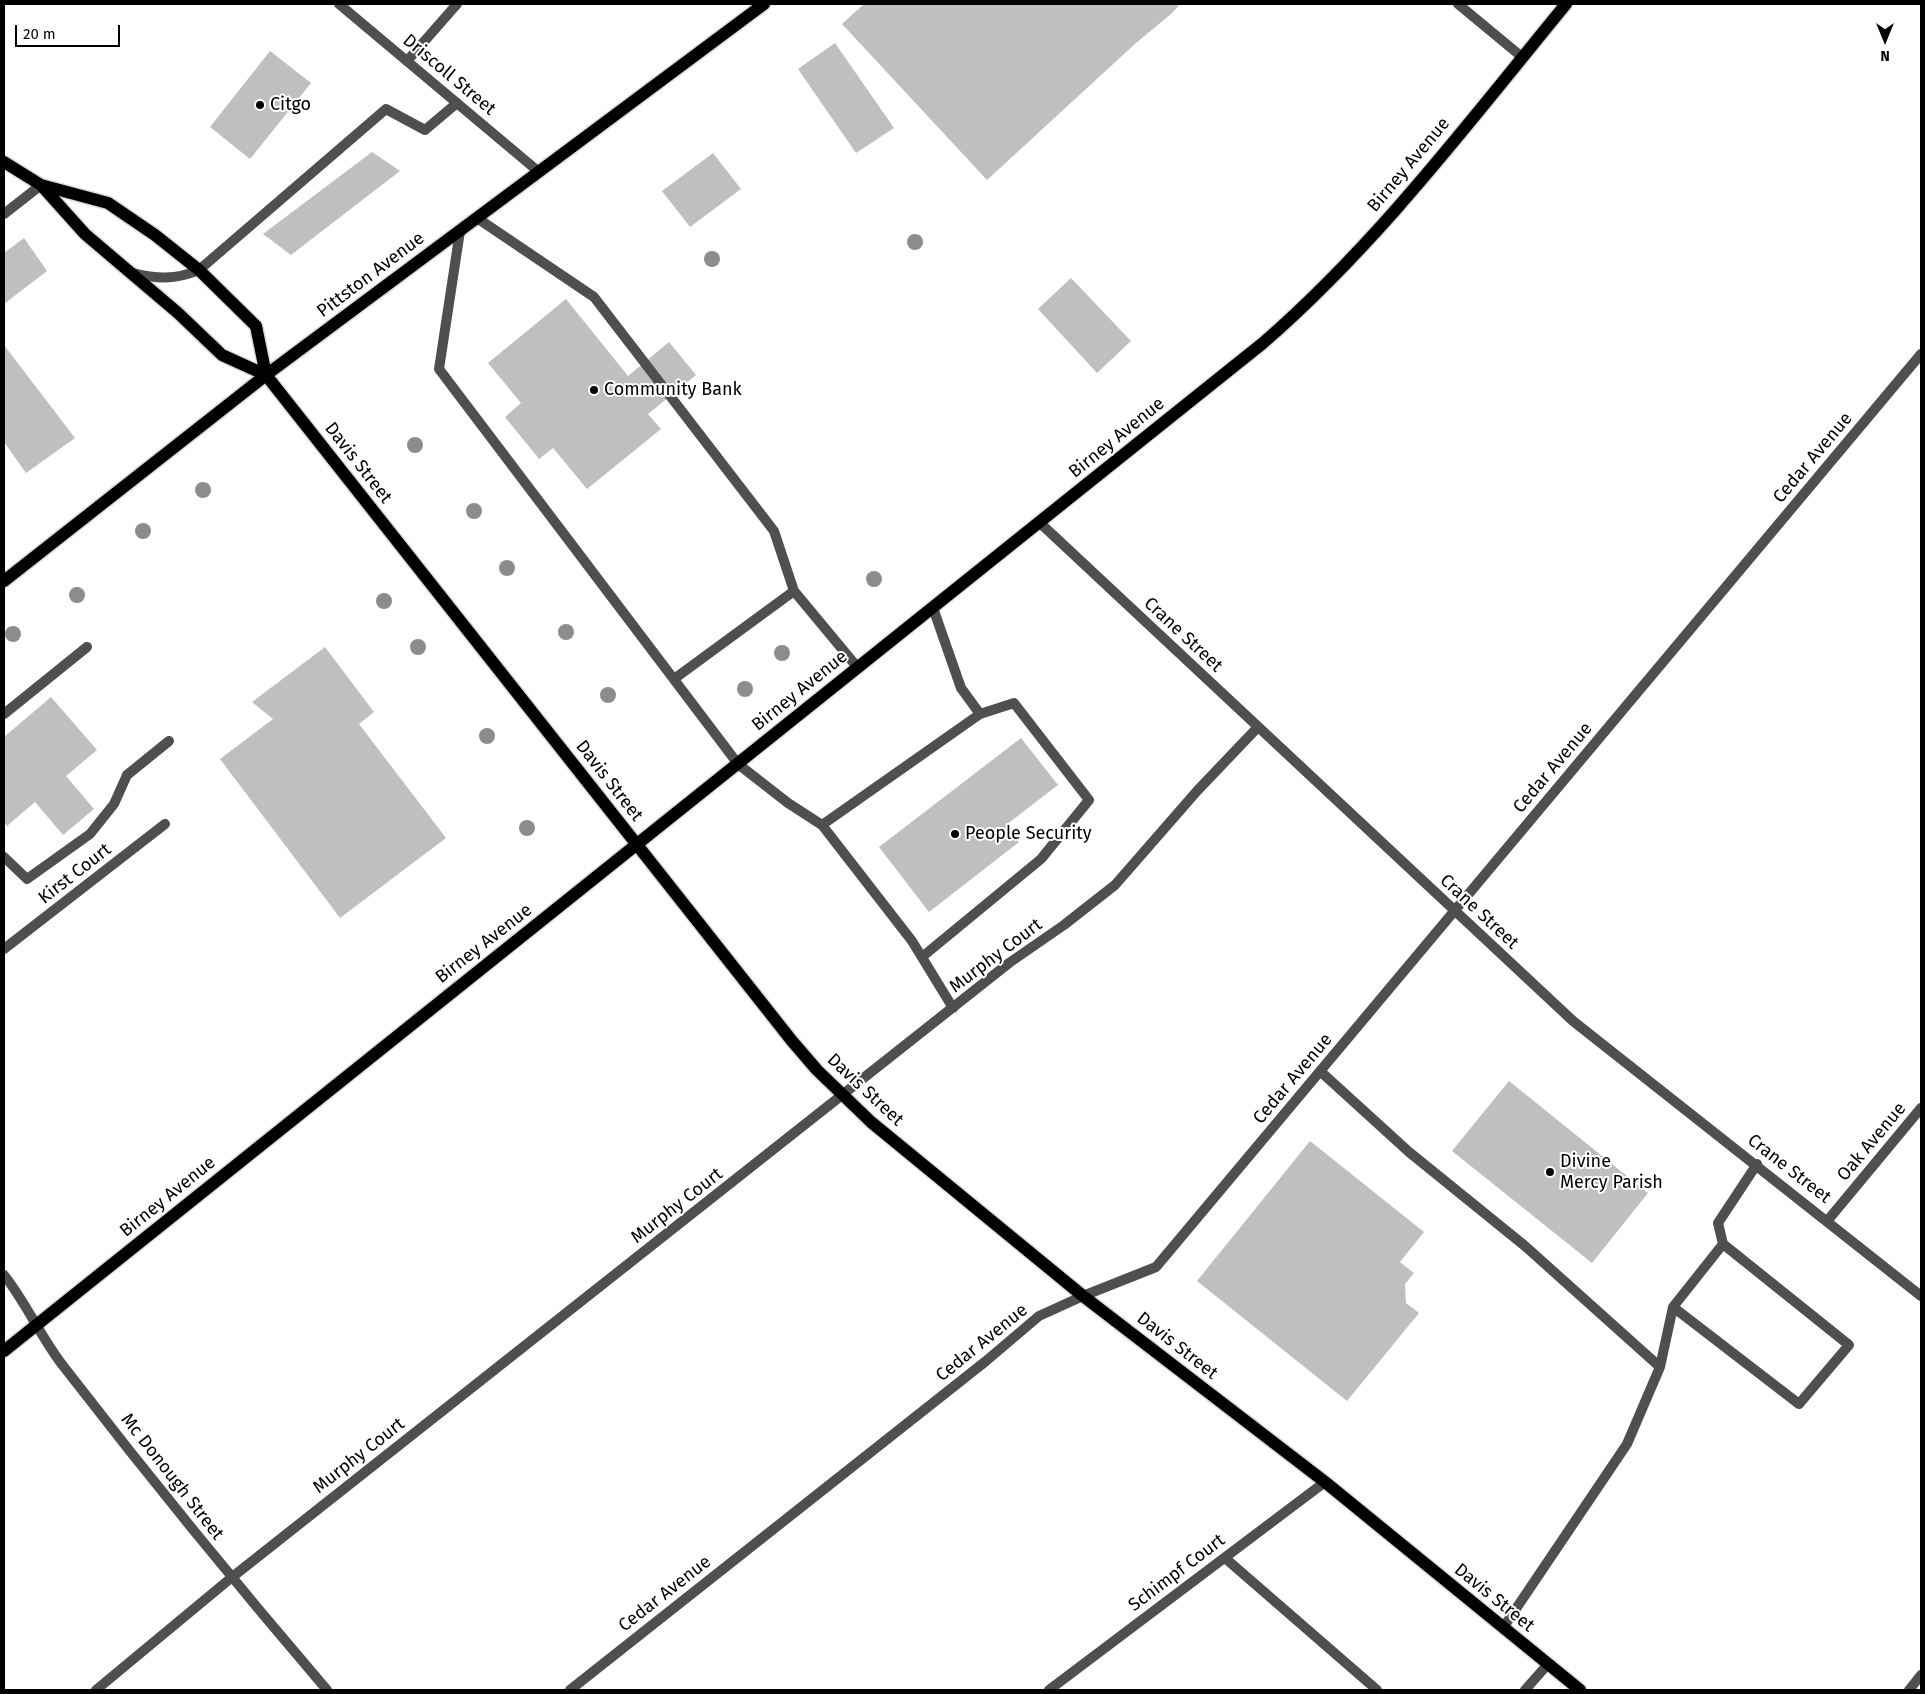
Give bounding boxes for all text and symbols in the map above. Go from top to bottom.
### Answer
scale bar [18,15,122,47]
north arrow [1860,15,1910,65]
text: 20 m [23,25,56,43]
street label: Driscoll Street [398,30,500,120]
text: N [1880,47,1890,64]
place label: Citgo [270,94,311,116]
marker: Citgo [254,99,266,111]
street label: Birney Avenue [1363,113,1455,217]
street label: Pittston Avenue [313,228,429,322]
place label: Community Bank [604,379,742,401]
marker: Community Bank [588,384,600,396]
street label: Birney Avenue [1065,393,1169,483]
street label: Cedar Avenue [1769,408,1857,508]
street label: Davis Street [320,418,396,508]
street label: Crane Street [1139,593,1227,677]
street label: Birney Avenue [748,646,852,736]
street label: Cedar Avenue [1509,718,1597,818]
street label: Davis Street [571,736,647,826]
place label: People Security [965,823,1092,845]
marker: People Security [949,828,961,840]
street label: Kirst Court [34,839,116,909]
street label: Crane Street [1435,870,1523,954]
street label: Birney Avenue [431,900,537,988]
street label: Murphy Court [945,914,1047,998]
street label: Cedar Avenue [1249,1029,1337,1129]
street label: Davis Street [822,1049,908,1131]
street label: Oak Avenue [1833,1098,1911,1186]
street label: Crane Street [1743,1130,1835,1208]
place label: Divine Mercy Parish [1560,1151,1663,1194]
street label: Birney Avenue [116,1152,220,1242]
street label: Murphy Court [627,1164,727,1248]
marker: Divine Mercy Parish [1544,1166,1556,1178]
street label: Cedar Avenue [932,1300,1032,1386]
street label: Davis Street [1132,1308,1222,1384]
street label: Mc Donough Street [116,1409,228,1545]
street label: Murphy Court [309,1414,409,1498]
street label: Schimpf Court [1125,1530,1229,1616]
street label: Cedar Avenue [614,1551,716,1637]
street label: Davis Street [1450,1559,1538,1637]

